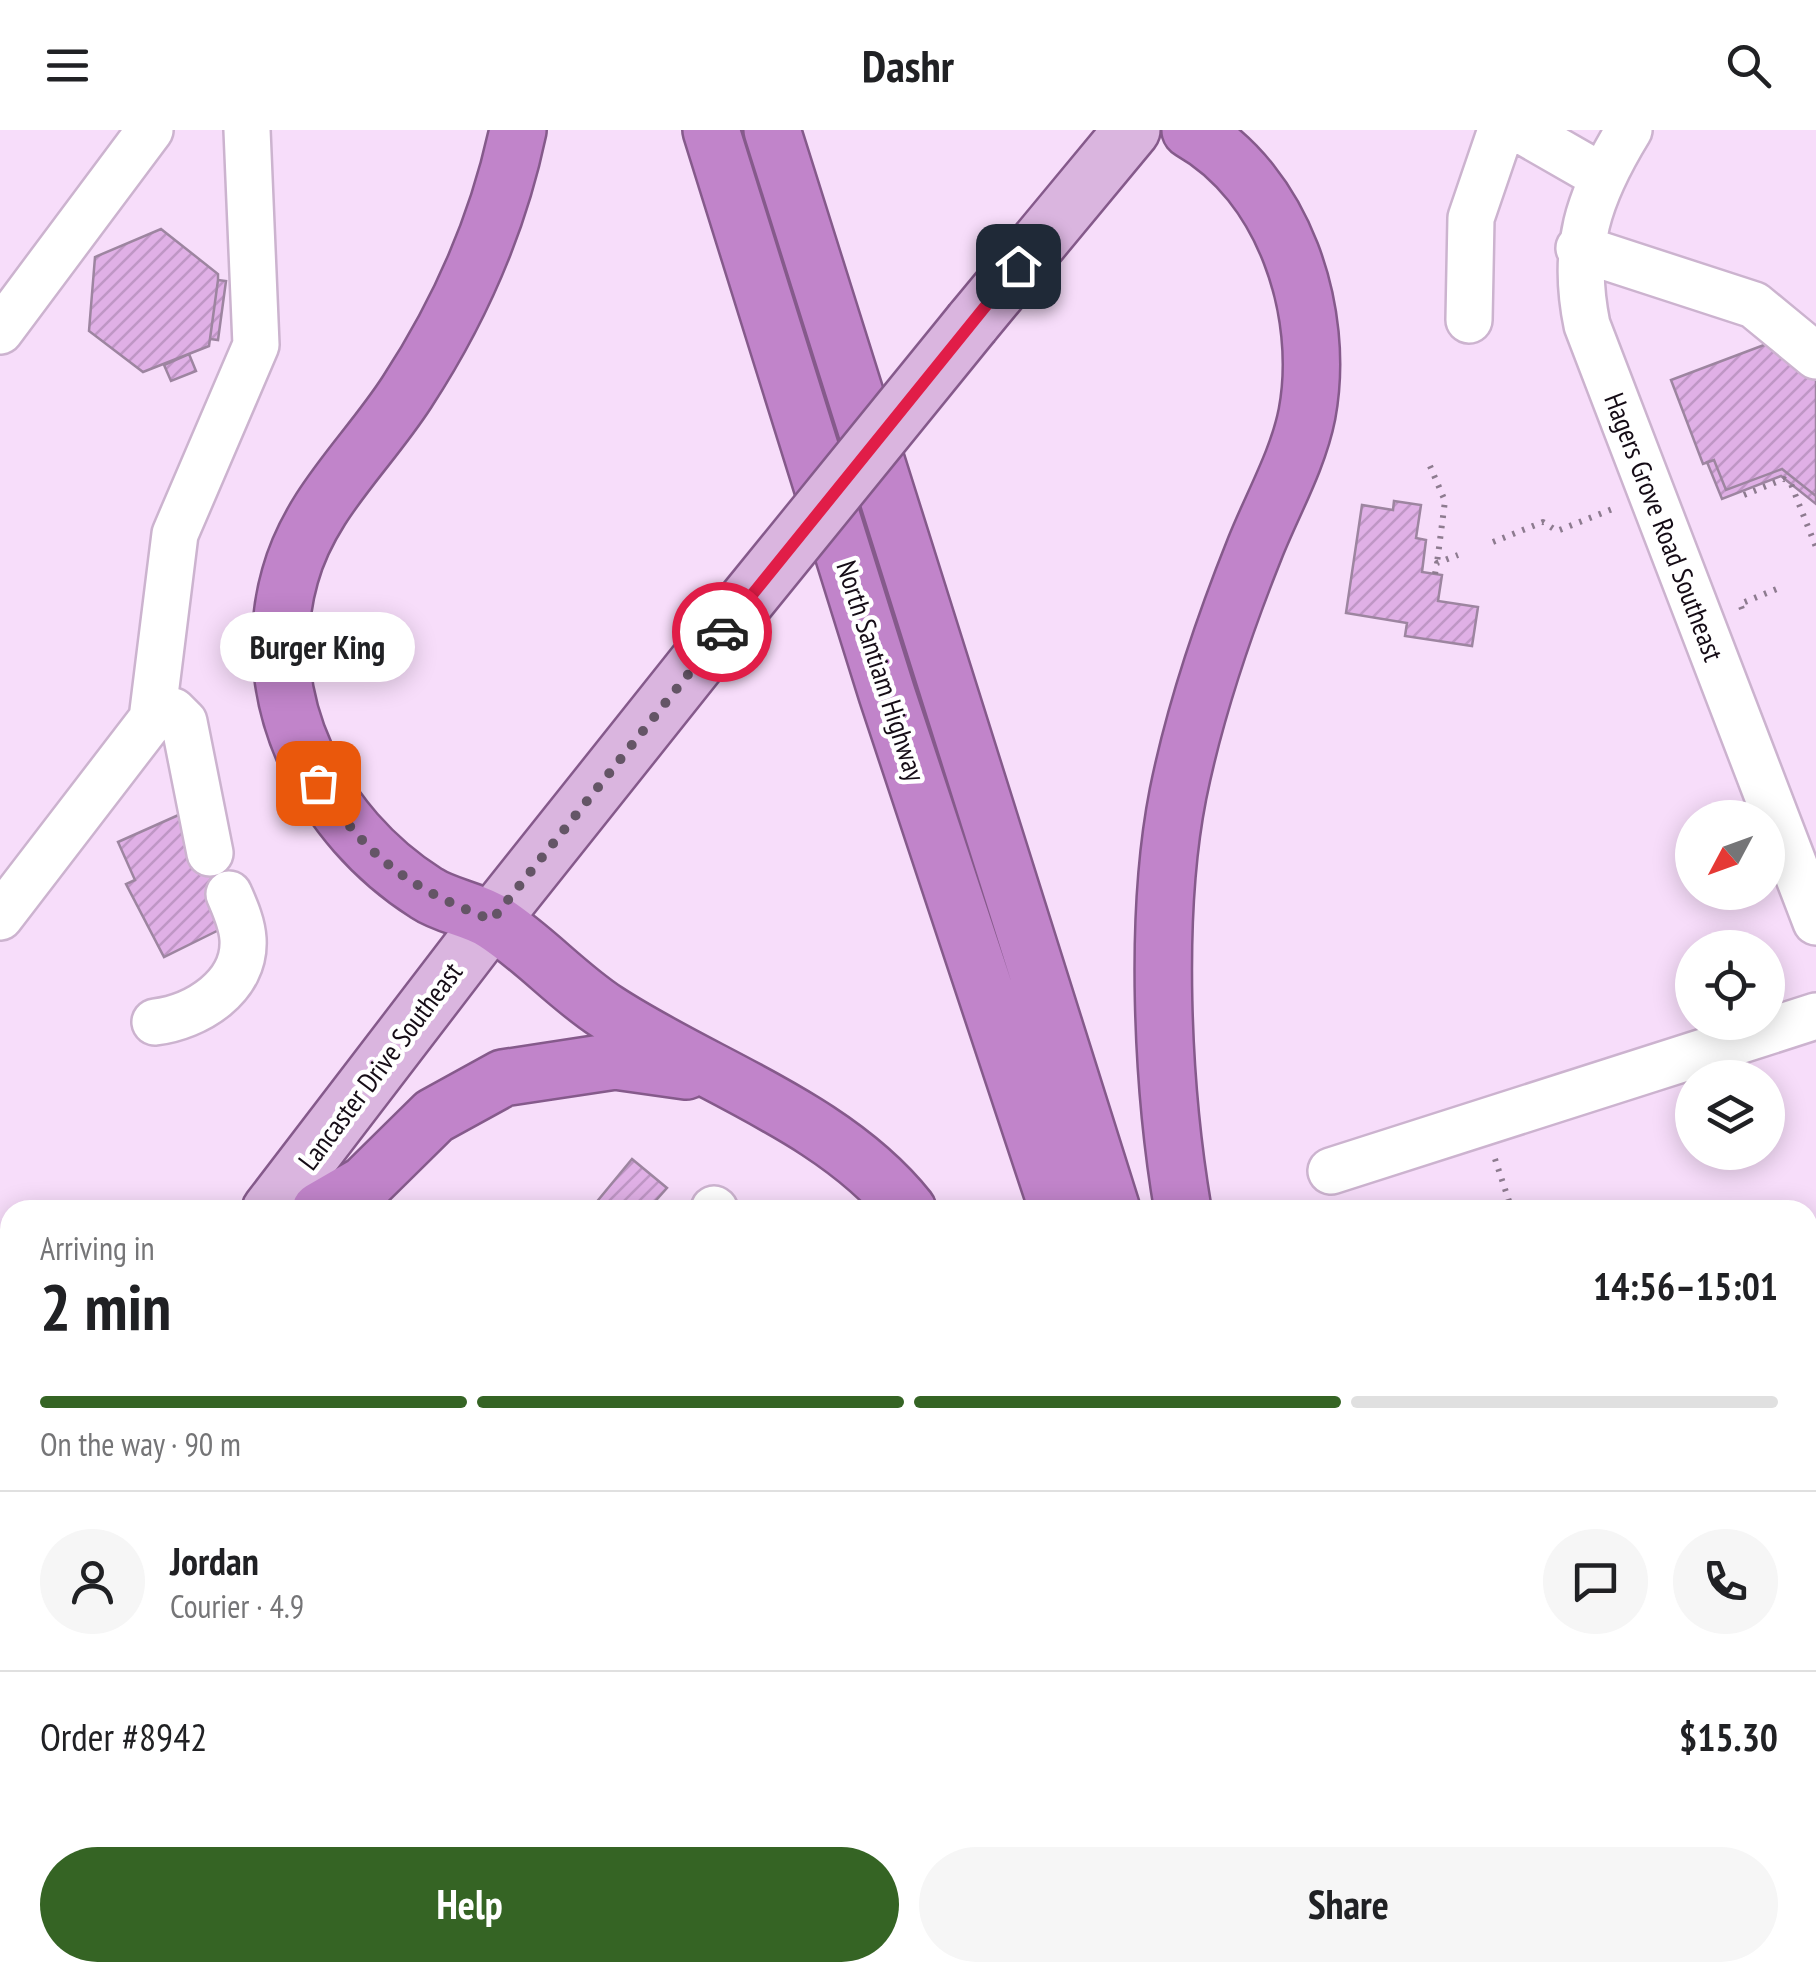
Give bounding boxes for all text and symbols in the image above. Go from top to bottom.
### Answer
text: Dashr [862,36,954,94]
icon: menu [40,38,95,93]
icon: search [1721,38,1776,93]
pin [976,224,1061,309]
icon: home [991,239,1046,294]
street label: Hagers Grove Road Southeast [1596,387,1733,667]
street label: North Santiam Highway [828,556,935,786]
courier [672,582,772,682]
icon: car [695,605,750,660]
callout: Burger King [220,613,416,683]
text: Burger King [250,626,385,668]
pin [276,741,361,826]
icon: bag [291,756,346,811]
north arrow [1675,800,1785,910]
map controls [1675,800,1785,1170]
button: locate [1675,930,1785,1040]
street label: Lancaster Drive Southeast [289,954,470,1177]
button: layers [1675,1060,1785,1170]
text: Arriving in [40,1227,155,1269]
text: 14:56–15:01 [1593,1261,1778,1310]
text: 2 min [40,1264,171,1348]
text: On the way · 90 m [40,1423,241,1465]
button: person [40,1529,145,1634]
button: chat [1543,1529,1648,1634]
button: phone [1673,1529,1778,1634]
text: Jordan [170,1536,259,1585]
text: Courier · 4.9 [170,1585,304,1627]
text: Order #8942 [40,1712,207,1761]
text: $15.30 [1679,1712,1778,1761]
button: Help [40,1847,899,1962]
button: Share [919,1847,1778,1962]

